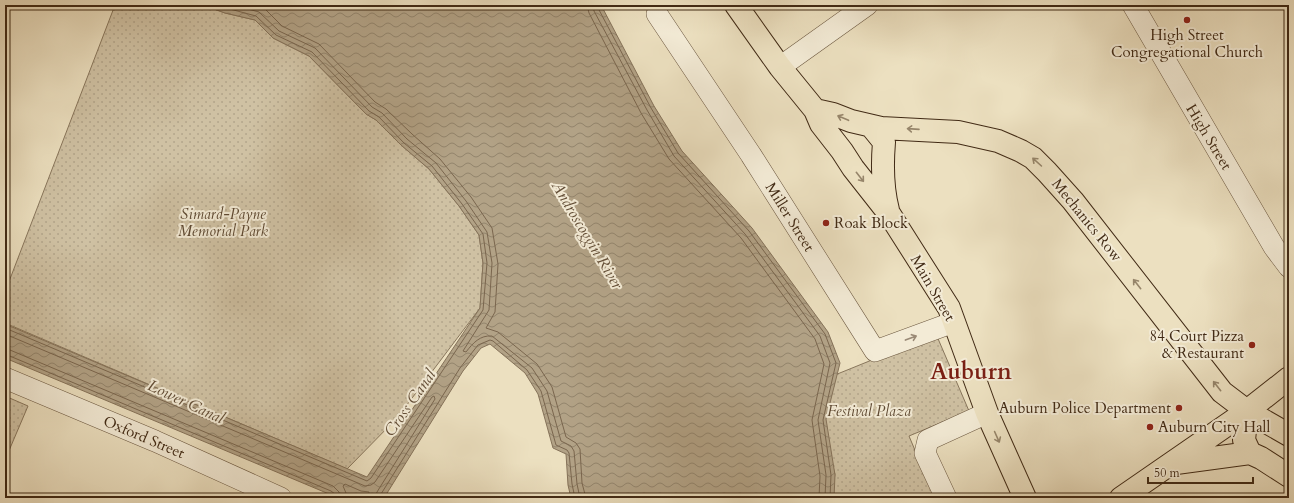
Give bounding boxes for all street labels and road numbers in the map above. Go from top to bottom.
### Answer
street label: High Street [1181,100,1237,174]
street label: Mechanics Row [1047,174,1127,266]
street label: Miller Street [761,178,819,256]
street label: Main Street [906,251,960,325]
street label: Oxford Street [100,411,188,463]

